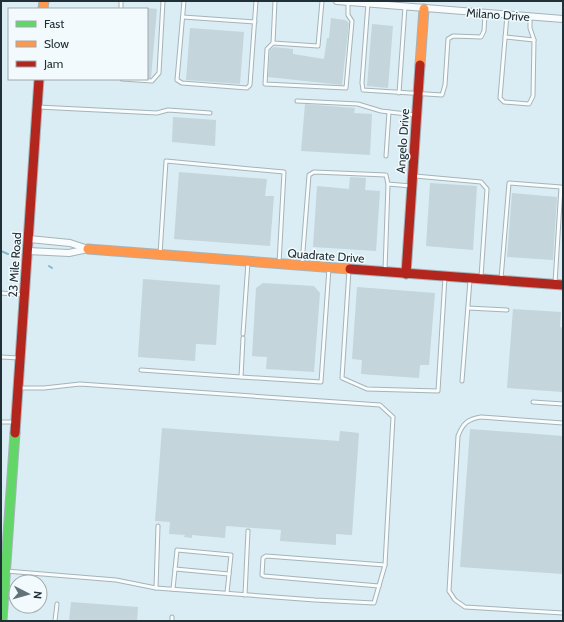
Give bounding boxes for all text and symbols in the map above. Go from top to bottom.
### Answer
street label: Milano Drive [466,5,530,24]
legend [8,8,148,80]
text: Fast [44,16,64,31]
text: Slow [44,36,69,51]
text: Jam [43,56,63,71]
street label: Angelo Drive [393,108,412,174]
street label: 23 Mile Road [5,232,24,298]
street label: Quadrate Drive [287,245,365,266]
north arrow [8,574,48,614]
text: N [31,590,45,600]

